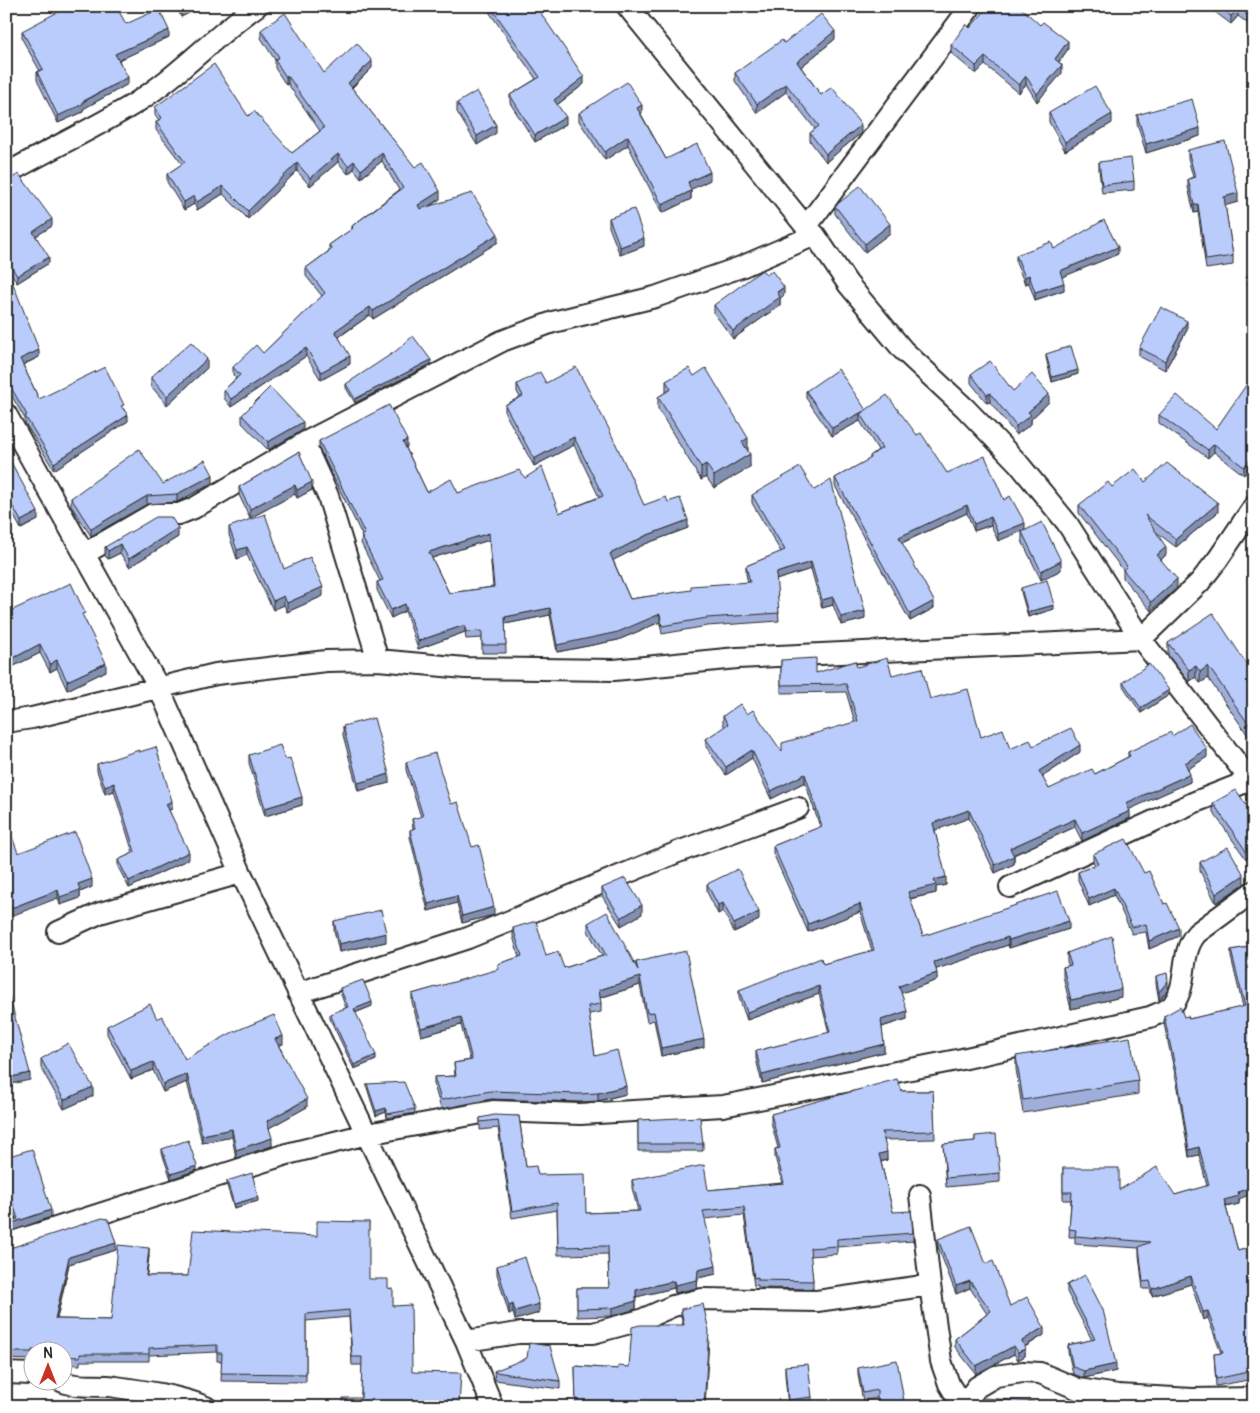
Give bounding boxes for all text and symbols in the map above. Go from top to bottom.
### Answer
north arrow [22,1340,72,1390]
text: N [43,1345,53,1362]

